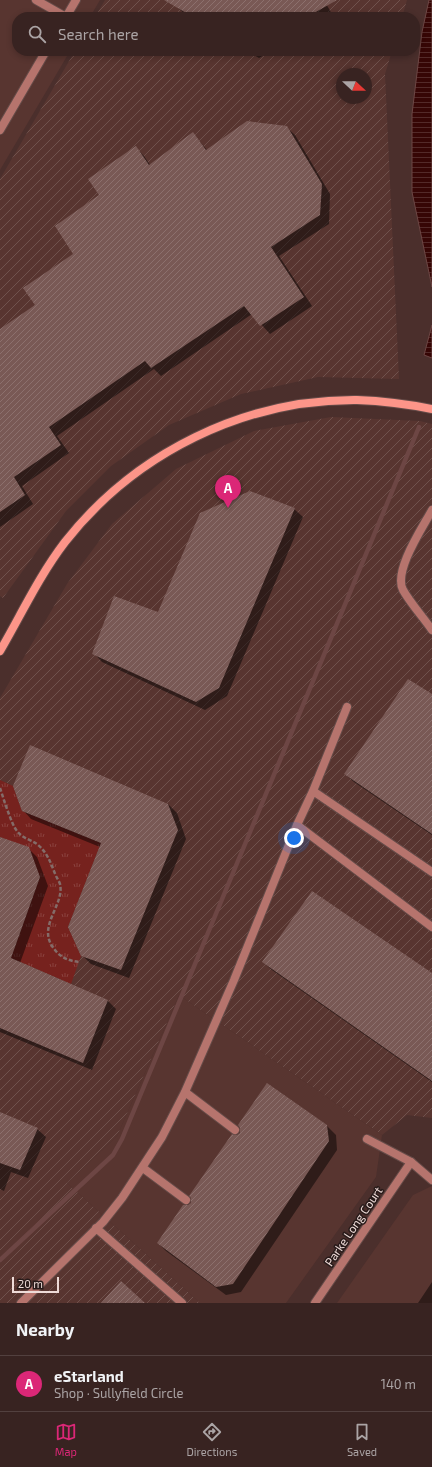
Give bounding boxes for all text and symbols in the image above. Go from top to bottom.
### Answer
search box [12,12,420,56]
icon: search [26,23,48,45]
text: Search here [58,25,139,43]
north arrow [336,68,372,104]
pin: A [215,475,241,508]
your location [284,828,304,848]
street label: Parke Long Court [321,1183,385,1268]
scale bar [12,1275,59,1294]
text: 20 m [18,1277,43,1290]
text: Nearby [16,1319,74,1339]
text: eStarland [54,1367,124,1385]
text: A [25,1376,33,1392]
text: 140 m [381,1376,416,1392]
text: Shop · Sullyfield Circle [54,1385,184,1401]
tab: Map [55,1421,77,1458]
tab: Directions [187,1421,237,1458]
tab: Saved [347,1421,377,1458]

